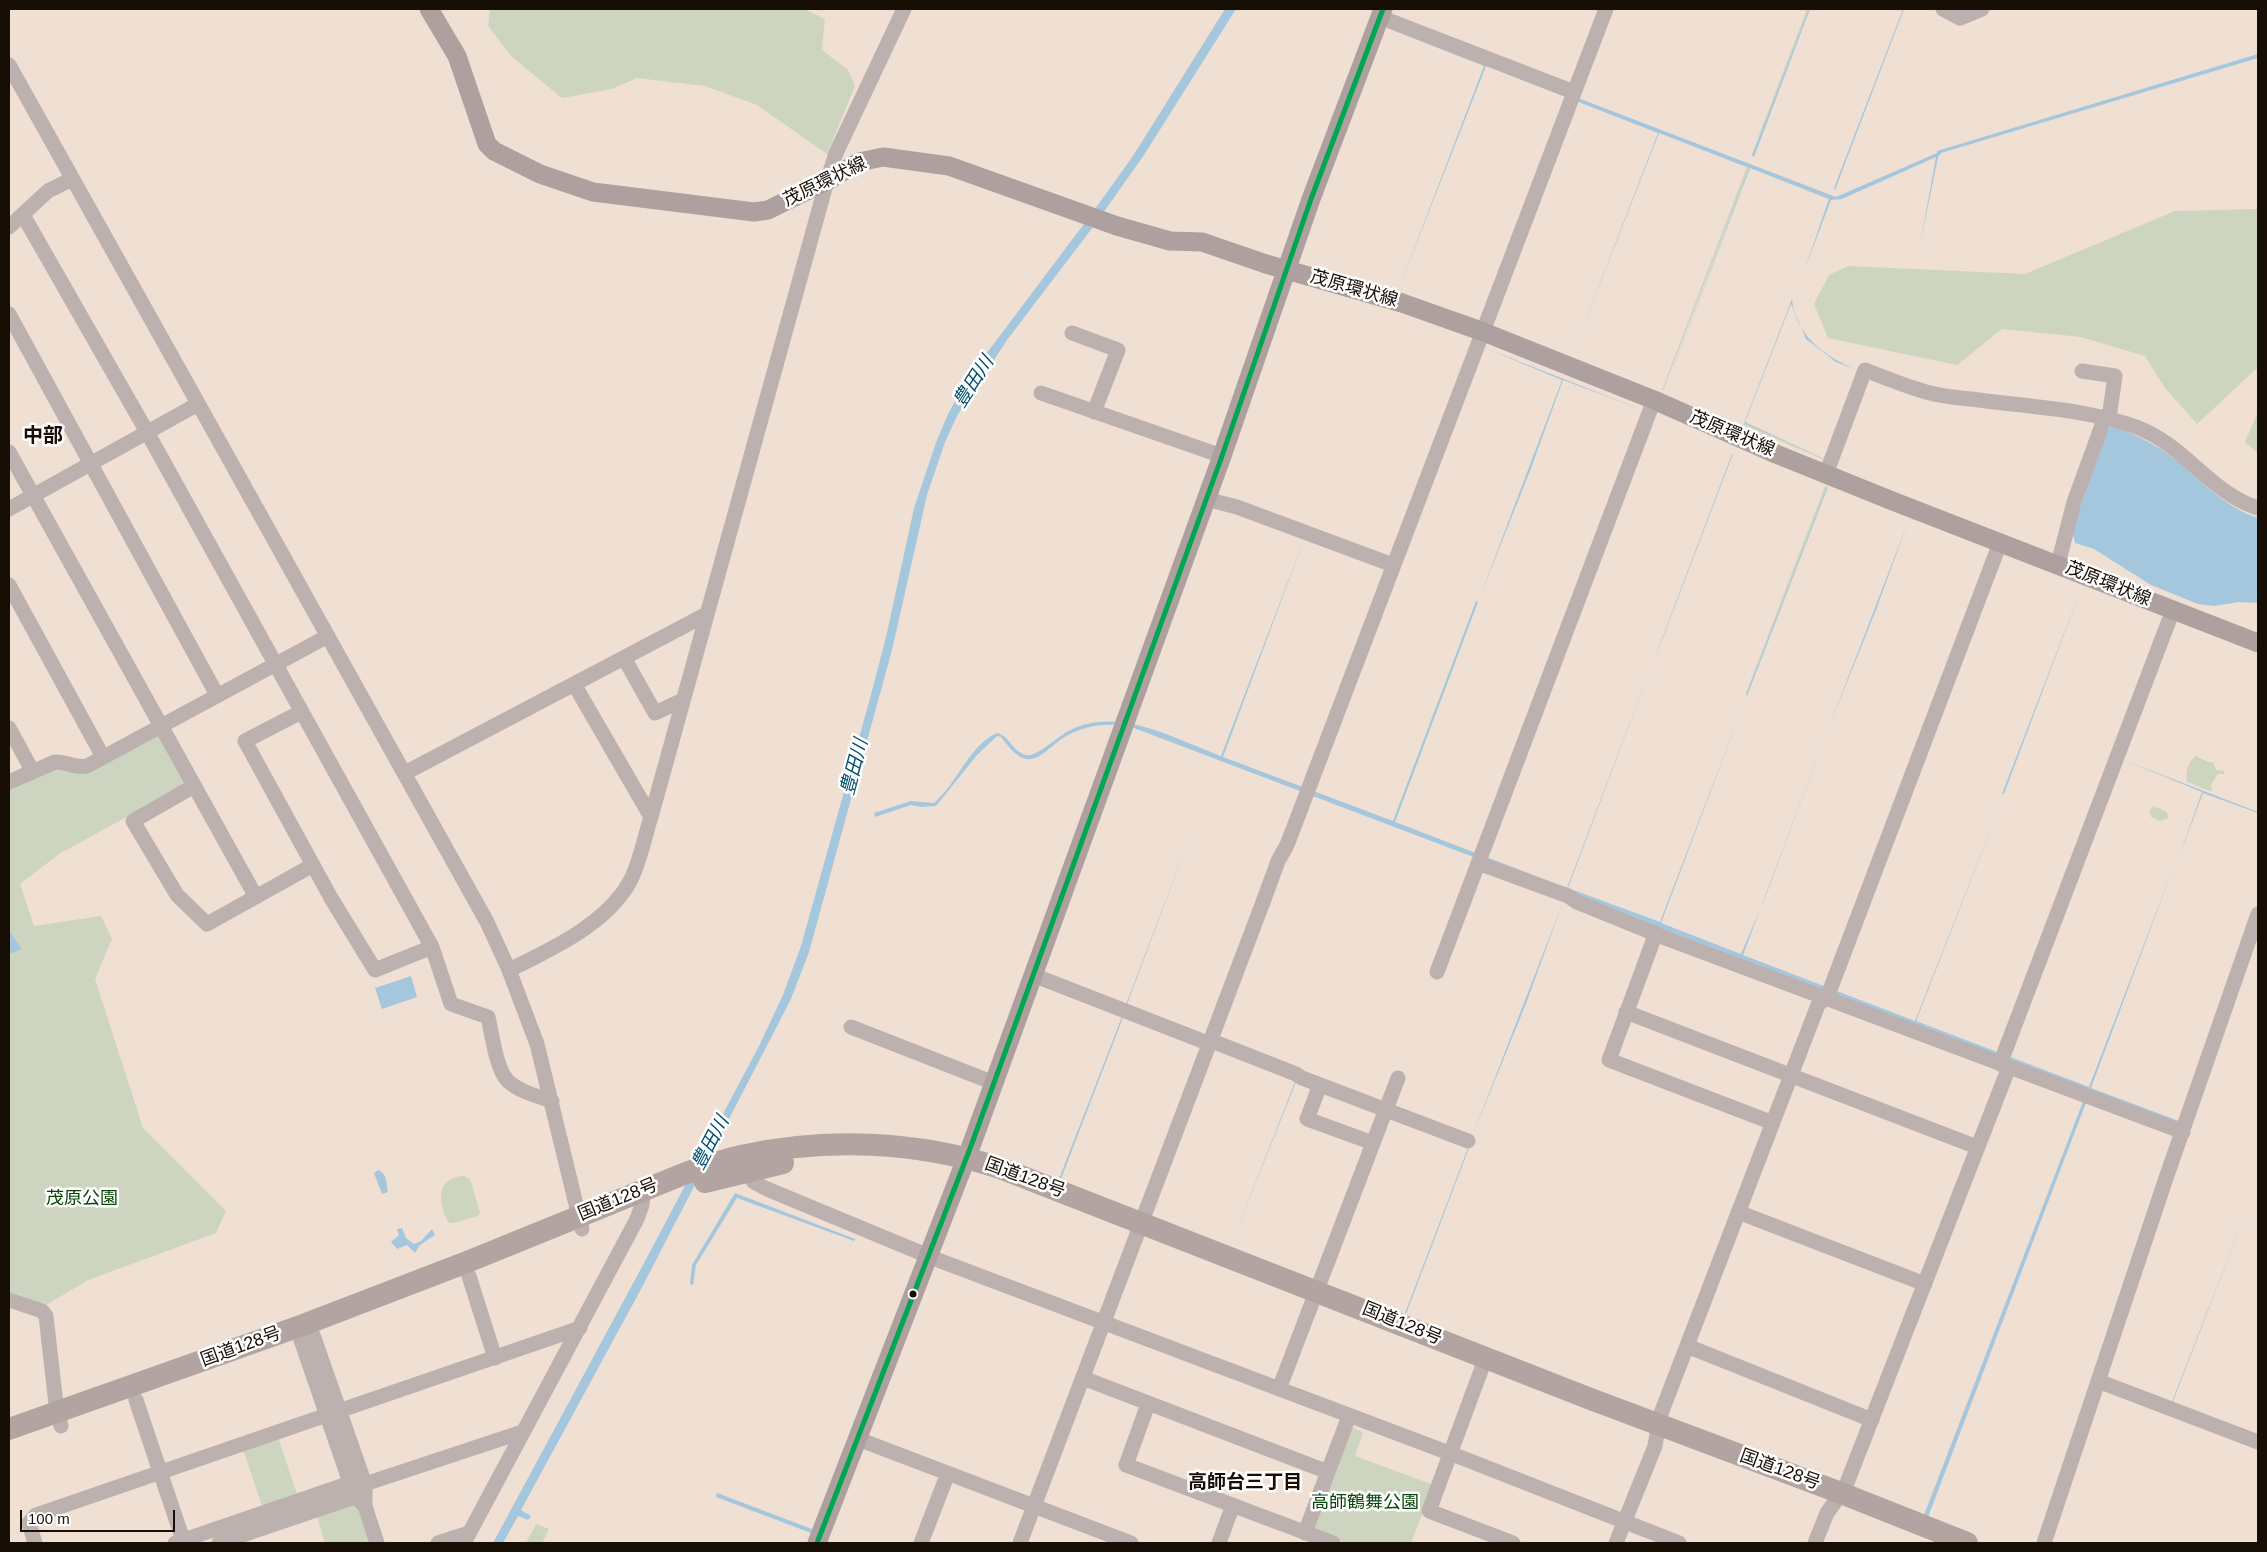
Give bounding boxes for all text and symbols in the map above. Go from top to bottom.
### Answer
street label: 茂原環状線 [780,153,870,211]
street label: 茂原環状線 [1308,266,1400,312]
water label: 豊田川 [949,352,999,412]
street label: 茂原環状線 [1686,406,1778,462]
district label: 中部 [23,424,63,448]
street label: 茂原環状線 [2062,557,2154,611]
water label: 豊田川 [837,737,873,797]
water label: 豊田川 [688,1112,734,1174]
street label: 国道128号 [982,1153,1068,1203]
street label: 国道128号 [575,1174,661,1226]
park label: 茂原公園 [46,1188,118,1210]
unlabelled marker [908,1289,918,1299]
street label: 国道128号 [1359,1298,1445,1350]
street label: 国道128号 [198,1322,284,1372]
street label: 国道128号 [1737,1445,1823,1495]
district label: 高師台三丁目 [1188,1472,1302,1494]
park label: 高師鶴舞公園 [1311,1492,1419,1514]
scale bar [22,1500,178,1532]
text: 100 m [28,1510,70,1527]

